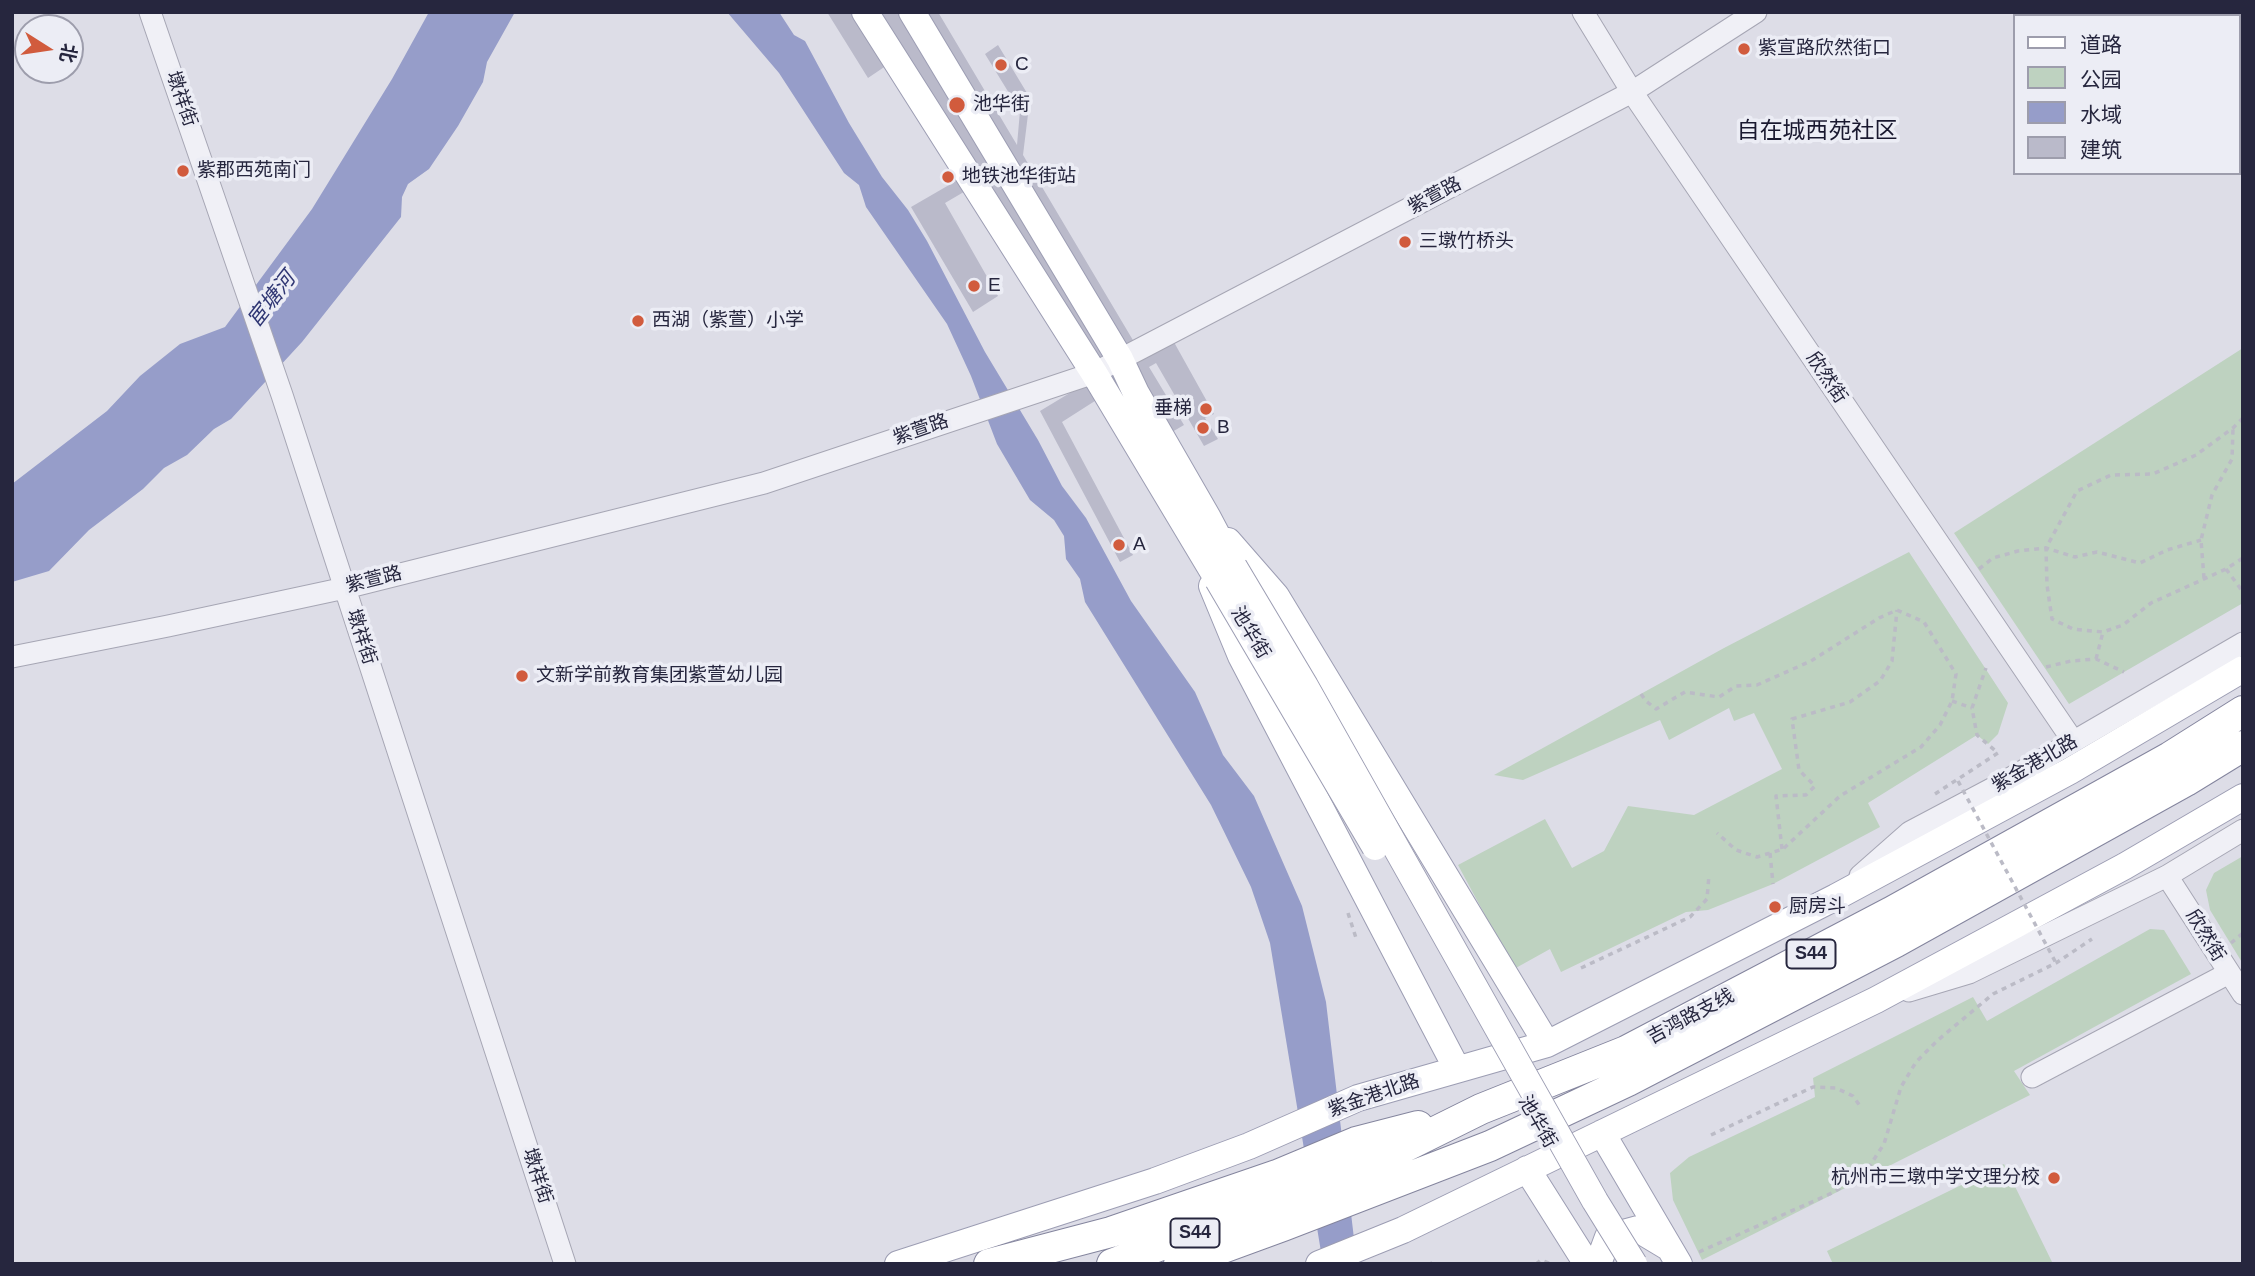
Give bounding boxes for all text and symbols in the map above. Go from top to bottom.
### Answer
north arrow [14,14,84,84]
legend [2014,14,2241,175]
text: 道路 [2080,33,2122,56]
place label: 紫宣路欣然街口 [1758,38,1891,60]
marker: 紫宣路欣然街口 [1736,41,1752,57]
text: 北 [56,42,80,65]
place label: C [1015,54,1029,76]
marker: C [993,57,1009,73]
street label: 墩祥街 [161,68,201,130]
text: 公园 [2080,68,2122,91]
place label: 池华街 [973,94,1030,116]
marker: 池华街 [947,95,967,115]
text: 水域 [2080,103,2122,126]
district label: 自在城西苑社区 [1737,118,1897,146]
text: 建筑 [2080,138,2122,161]
place label: 紫郡西苑南门 [197,160,311,182]
marker: 紫郡西苑南门 [175,163,191,179]
place label: 地铁池华街站 [962,166,1076,188]
marker: 地铁池华街站 [940,169,956,185]
street label: 紫萱路 [1404,173,1466,219]
place label: 三墩竹桥头 [1419,231,1514,253]
marker: 三墩竹桥头 [1397,234,1413,250]
water label: 宦塘河 [243,267,301,333]
place label: E [988,275,1001,297]
marker: E [966,278,982,294]
place label: 西湖（紫萱）小学 [652,310,804,332]
marker: 西湖（紫萱）小学 [630,313,646,329]
street label: 欣然街 [1801,348,1851,408]
place label: 垂梯 [1154,398,1192,420]
marker: 垂梯 [1198,401,1214,417]
street label: 紫萱路 [890,410,952,450]
place label: B [1217,417,1230,439]
marker: B [1195,420,1211,436]
place label: A [1133,534,1146,556]
marker: A [1111,537,1127,553]
street label: 紫萱路 [344,562,404,598]
street label: 池华街 [1226,603,1274,663]
street label: 墩祥街 [341,606,381,668]
place label: 文新学前教育集团紫萱幼儿园 [536,665,783,687]
marker: 文新学前教育集团紫萱幼儿园 [514,668,530,684]
street label: 紫金港北路 [1988,730,2082,798]
place label: 厨房斗 [1789,896,1846,918]
marker: 厨房斗 [1767,899,1783,915]
street label: 欣然街 [2180,906,2230,966]
road number: S44 [1786,939,1836,968]
street label: 吉鸿路支线 [1644,985,1738,1049]
street label: 紫金港北路 [1325,1070,1423,1122]
street label: 池华街 [1513,1092,1561,1152]
street label: 墩祥街 [517,1145,557,1207]
place label: 杭州市三墩中学文理分校 [1831,1167,2040,1189]
marker: 杭州市三墩中学文理分校 [2046,1170,2062,1186]
road number: S44 [1170,1218,1220,1248]

